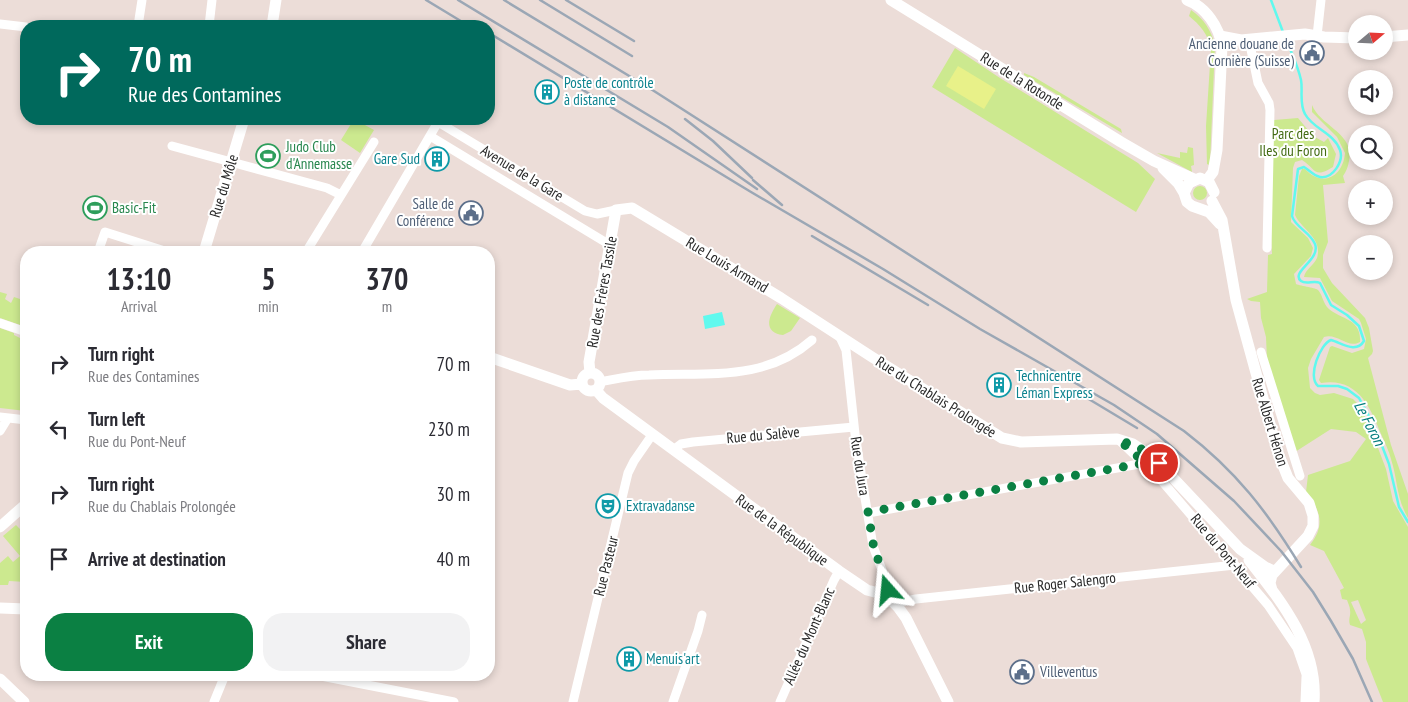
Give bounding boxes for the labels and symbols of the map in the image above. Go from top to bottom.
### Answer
north arrow [1348,15,1392,60]
place label: Ancienne douane de Cornière (Suisse) [1189,34,1294,70]
public building icon: Ancienne douane de Cornière (Suisse) [1299,40,1325,66]
street label: Rue de la Rotonde [977,47,1067,114]
place label: Poste de contrôle à distance [564,73,654,109]
building icon: Poste de contrôle à distance [534,79,560,105]
park label: Parc des Iles du Foron [1259,124,1327,160]
place label: Judo Club d'Annemasse [285,137,352,173]
street label: Avenue de la Gare [477,140,567,205]
sports icon: Judo Club d'Annemasse [255,143,281,169]
building icon: Gare Sud [424,146,450,172]
place label: Gare Sud [374,149,420,168]
street label: Rue du Môle [205,152,242,220]
place label: Salle de Conférence [396,194,454,230]
sports icon: Basic-Fit [82,195,108,221]
place label: Basic-Fit [112,198,156,217]
public building icon: Salle de Conférence [458,200,484,226]
street label: Rue Louis Armand [683,233,772,297]
street label: Rue des Frères Tassile [582,235,621,349]
street label: Rue du Chablais Prolongée [872,352,1000,441]
place label: Technicentre Léman Express [1016,366,1093,402]
building icon: Technicentre Léman Express [986,372,1012,398]
street label: Rue Albert Hénon [1248,375,1293,468]
water label: Le Foron [1350,397,1391,450]
street label: Rue du Salève [726,422,800,447]
street label: Rue du Jura [846,435,875,497]
pin [1138,442,1180,484]
street label: Rue de la République [732,490,832,570]
theatre icon: Extravadanse [595,493,621,519]
place label: Extravadanse [626,496,695,515]
street label: Rue du Pont-Neuf [1187,510,1261,593]
street label: Rue Pasteur [589,533,622,598]
position arrow [861,563,913,615]
street label: Rue Roger Salengro [1013,568,1117,597]
street label: Allée du Mont-Blanc [779,583,839,688]
building icon: Menuis'art [616,646,642,672]
place label: Menuis'art [646,649,700,668]
public building icon: Villeventus [1009,659,1035,685]
place label: Villeventus [1039,662,1097,681]

